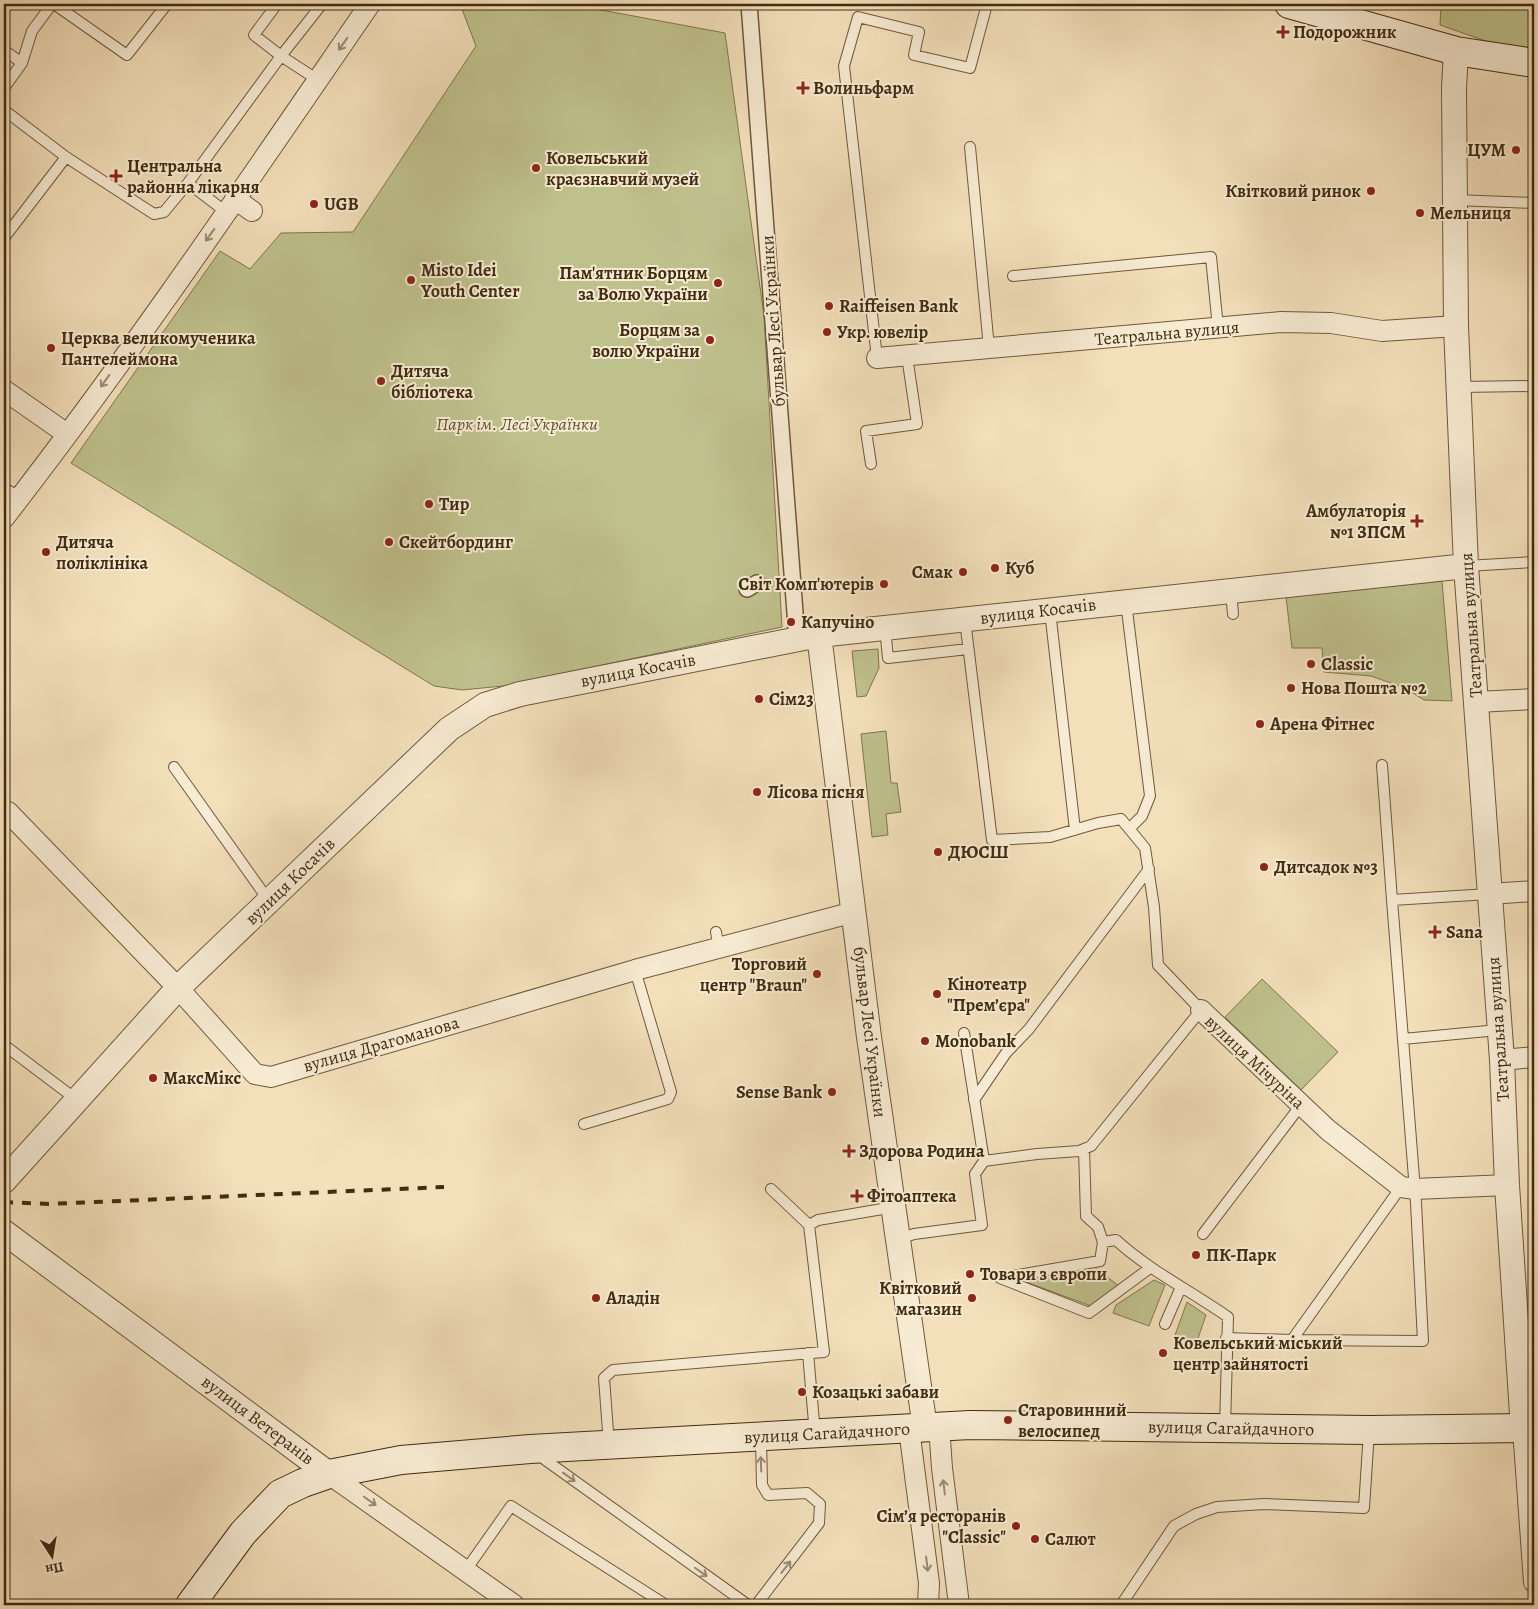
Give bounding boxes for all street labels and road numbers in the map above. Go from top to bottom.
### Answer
street label: бульвар Лесі Українки [755,234,791,408]
street label: Театральна вулиця [1094,315,1240,351]
street label: Театральна вулиця [1454,552,1488,698]
street label: вулиця Косачів [979,592,1097,630]
street label: вулиця Косачів [578,647,698,693]
street label: вулиця Косачів [240,832,340,930]
street label: бульвар Лесі Українки [848,945,892,1119]
street label: Театральна вулиця [1481,956,1515,1102]
street label: вулиця Мічуріна [1200,1009,1311,1115]
street label: вулиця Драгоманова [300,1010,462,1078]
street label: вулиця Ветеранів [197,1370,319,1470]
street label: вулиця Сагайдачного [1148,1415,1314,1441]
street label: вулиця Сагайдачного [743,1417,911,1449]

